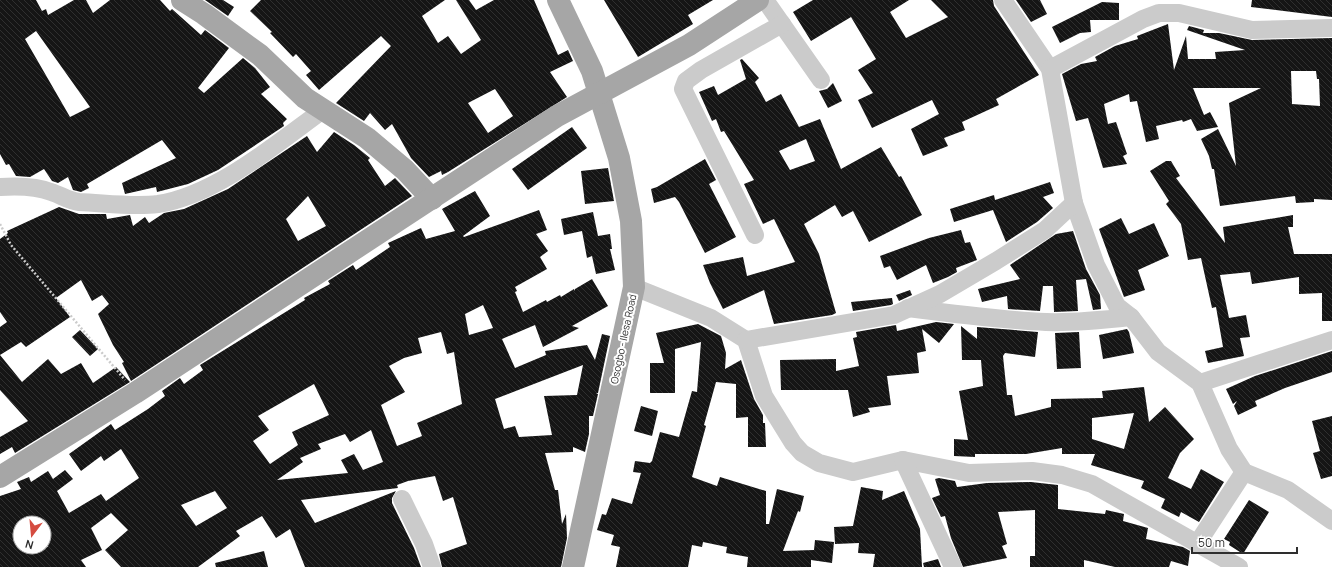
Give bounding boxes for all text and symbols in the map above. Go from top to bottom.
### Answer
street label: Osogbo - Ilesa Road [607,293,639,385]
north arrow [12,515,52,555]
scale bar [1192,529,1297,555]
text: 50 m [1198,534,1225,551]
text: N [23,537,35,553]

